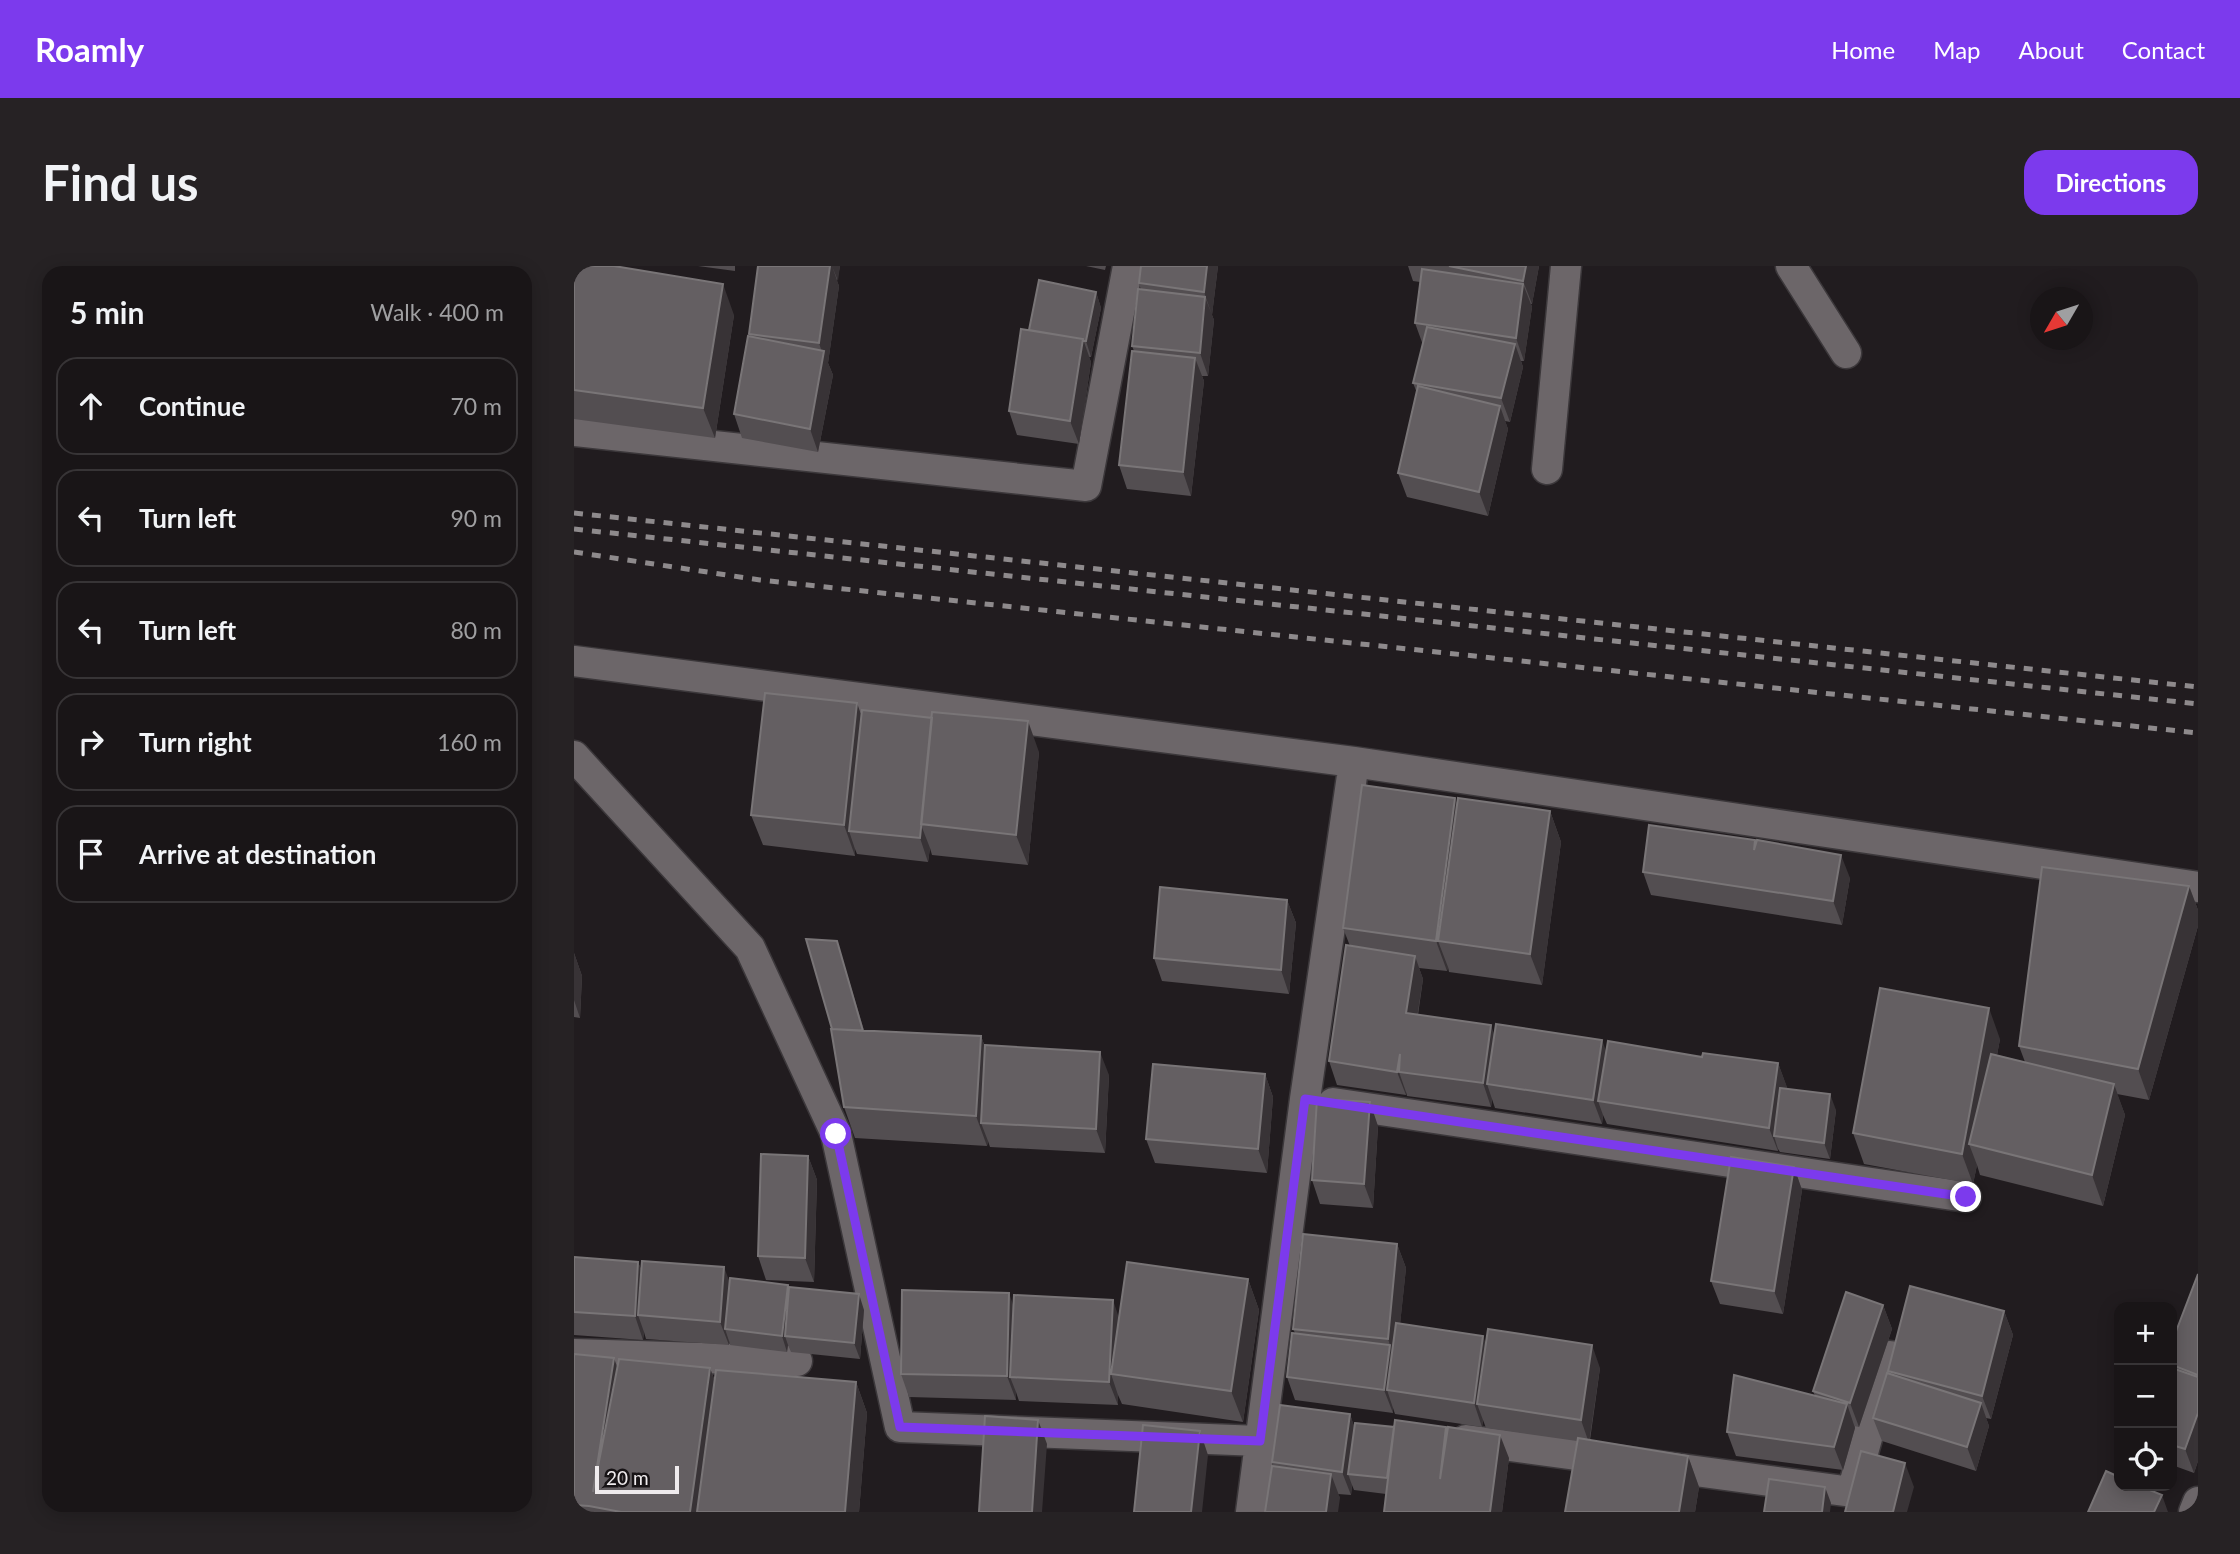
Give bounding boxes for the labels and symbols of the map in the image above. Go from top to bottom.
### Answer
north arrow [2030,287,2093,350]
route start [820,1118,851,1149]
route end [1950,1181,1981,1212]
scale bar [595,1463,679,1495]

